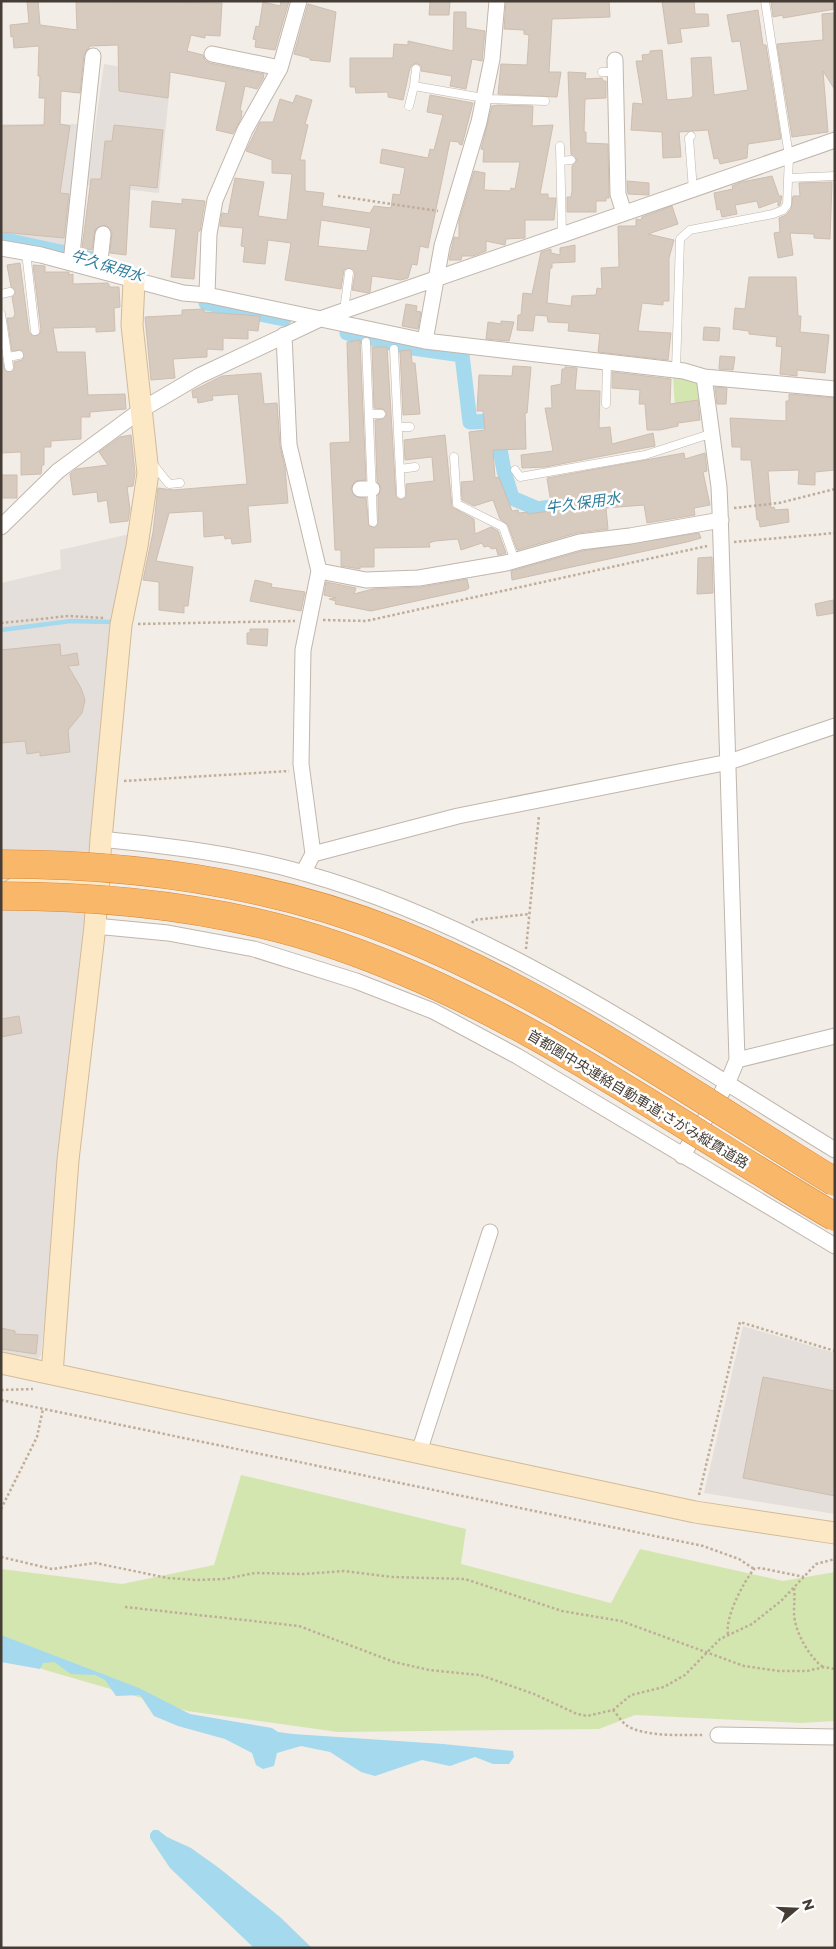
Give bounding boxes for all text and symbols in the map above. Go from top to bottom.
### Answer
water label: 牛久保用水 [68,245,148,286]
water label: 牛久保用水 [544,488,623,517]
street label: 首都圏中央連絡自動車道;さがみ縦貫道路 [524,1026,752,1172]
north arrow [771,1884,821,1934]
text: N [798,1896,819,1913]

